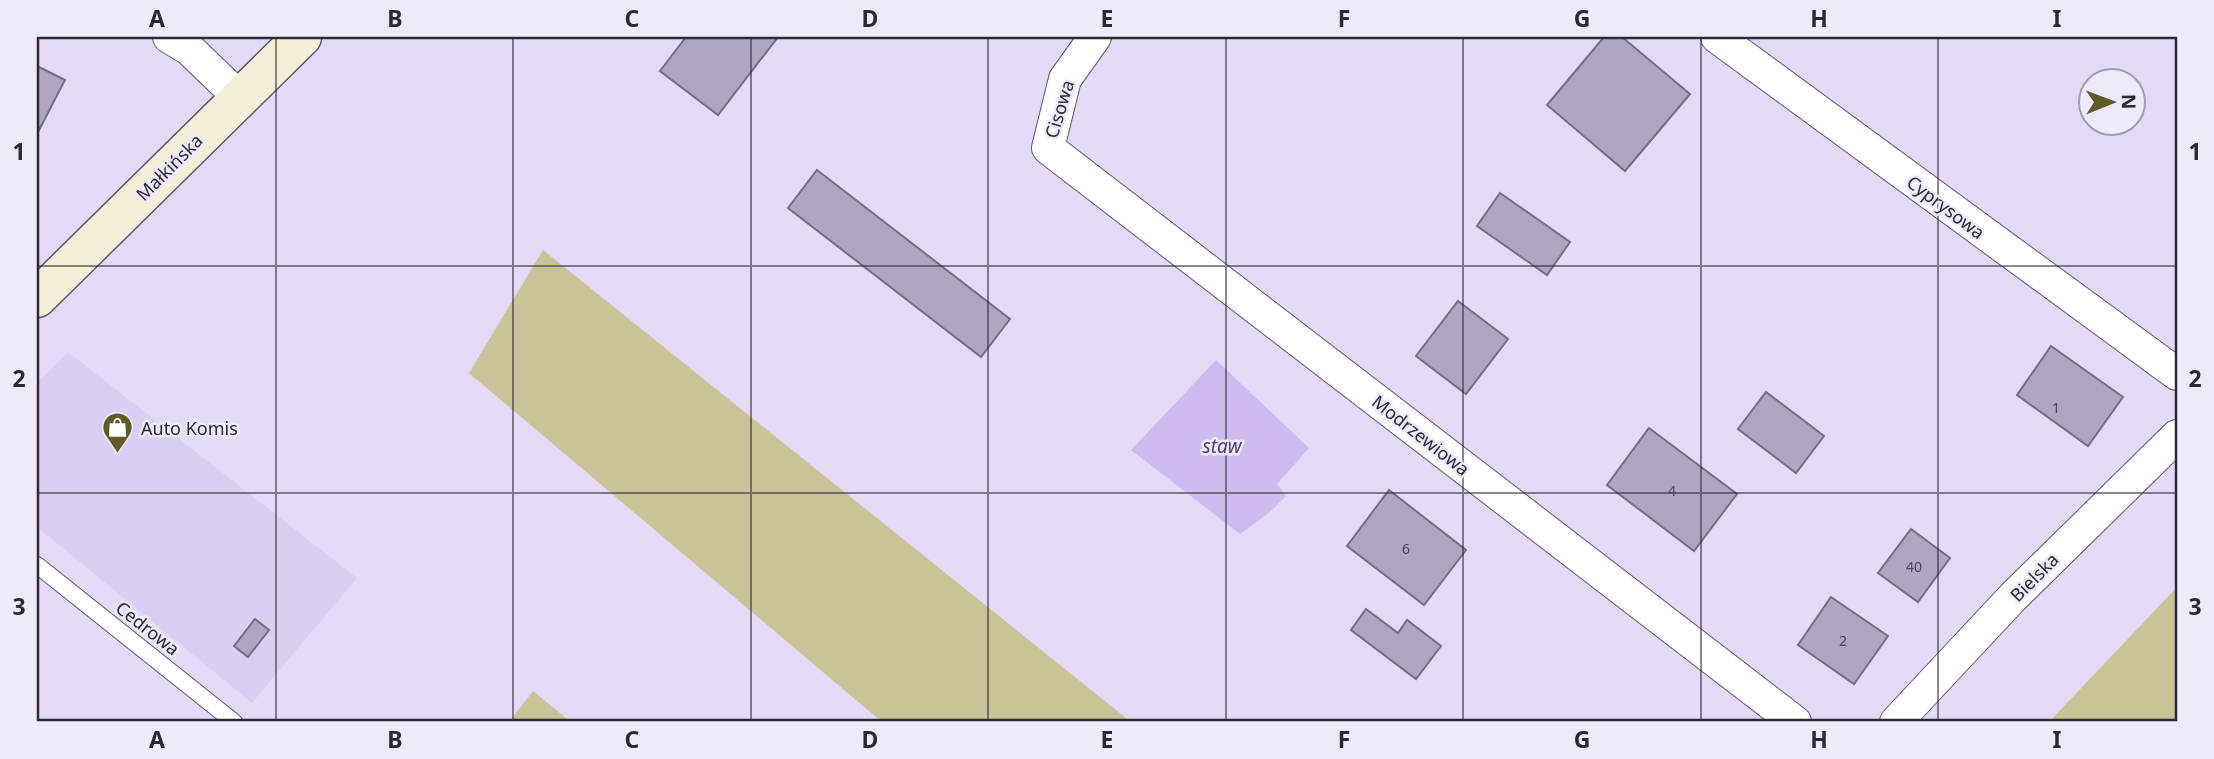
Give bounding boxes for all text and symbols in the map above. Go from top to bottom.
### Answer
text: A [149,2,165,34]
text: B [387,2,403,34]
text: C [625,2,640,34]
text: D [862,2,878,34]
text: E [1101,2,1113,34]
text: F [1338,2,1350,34]
text: G [1574,2,1590,34]
text: H [1810,2,1828,34]
text: I [2053,2,2062,34]
north arrow [2078,66,2148,136]
street label: Cisowa [1039,77,1079,141]
text: N [2116,94,2142,110]
street label: Małkińska [131,129,207,205]
text: 1 [12,135,26,167]
text: 1 [2188,135,2202,167]
street label: Cyprysowa [1902,170,1990,244]
text: 2 [12,362,26,394]
text: 2 [2188,362,2202,394]
street label: Modrzewiowa [1367,389,1475,481]
house number: 1 [2052,398,2060,417]
shop icon: Auto Komis [101,411,135,455]
place label: Auto Komis [141,416,238,440]
water label: staw [1202,433,1243,459]
house number: 4 [1668,481,1676,500]
house number: 6 [1402,539,1410,558]
street label: Bielska [2004,547,2064,607]
house number: 40 [1906,557,1922,576]
text: 3 [12,590,26,622]
text: 3 [2188,590,2202,622]
street label: Cedrowa [111,596,185,660]
house number: 2 [1839,631,1847,650]
text: A [149,723,165,755]
text: B [387,723,403,755]
text: C [625,723,640,755]
text: D [862,723,878,755]
text: E [1101,723,1113,755]
text: F [1338,723,1350,755]
text: G [1574,723,1590,755]
text: H [1810,723,1828,755]
text: I [2053,723,2062,755]

